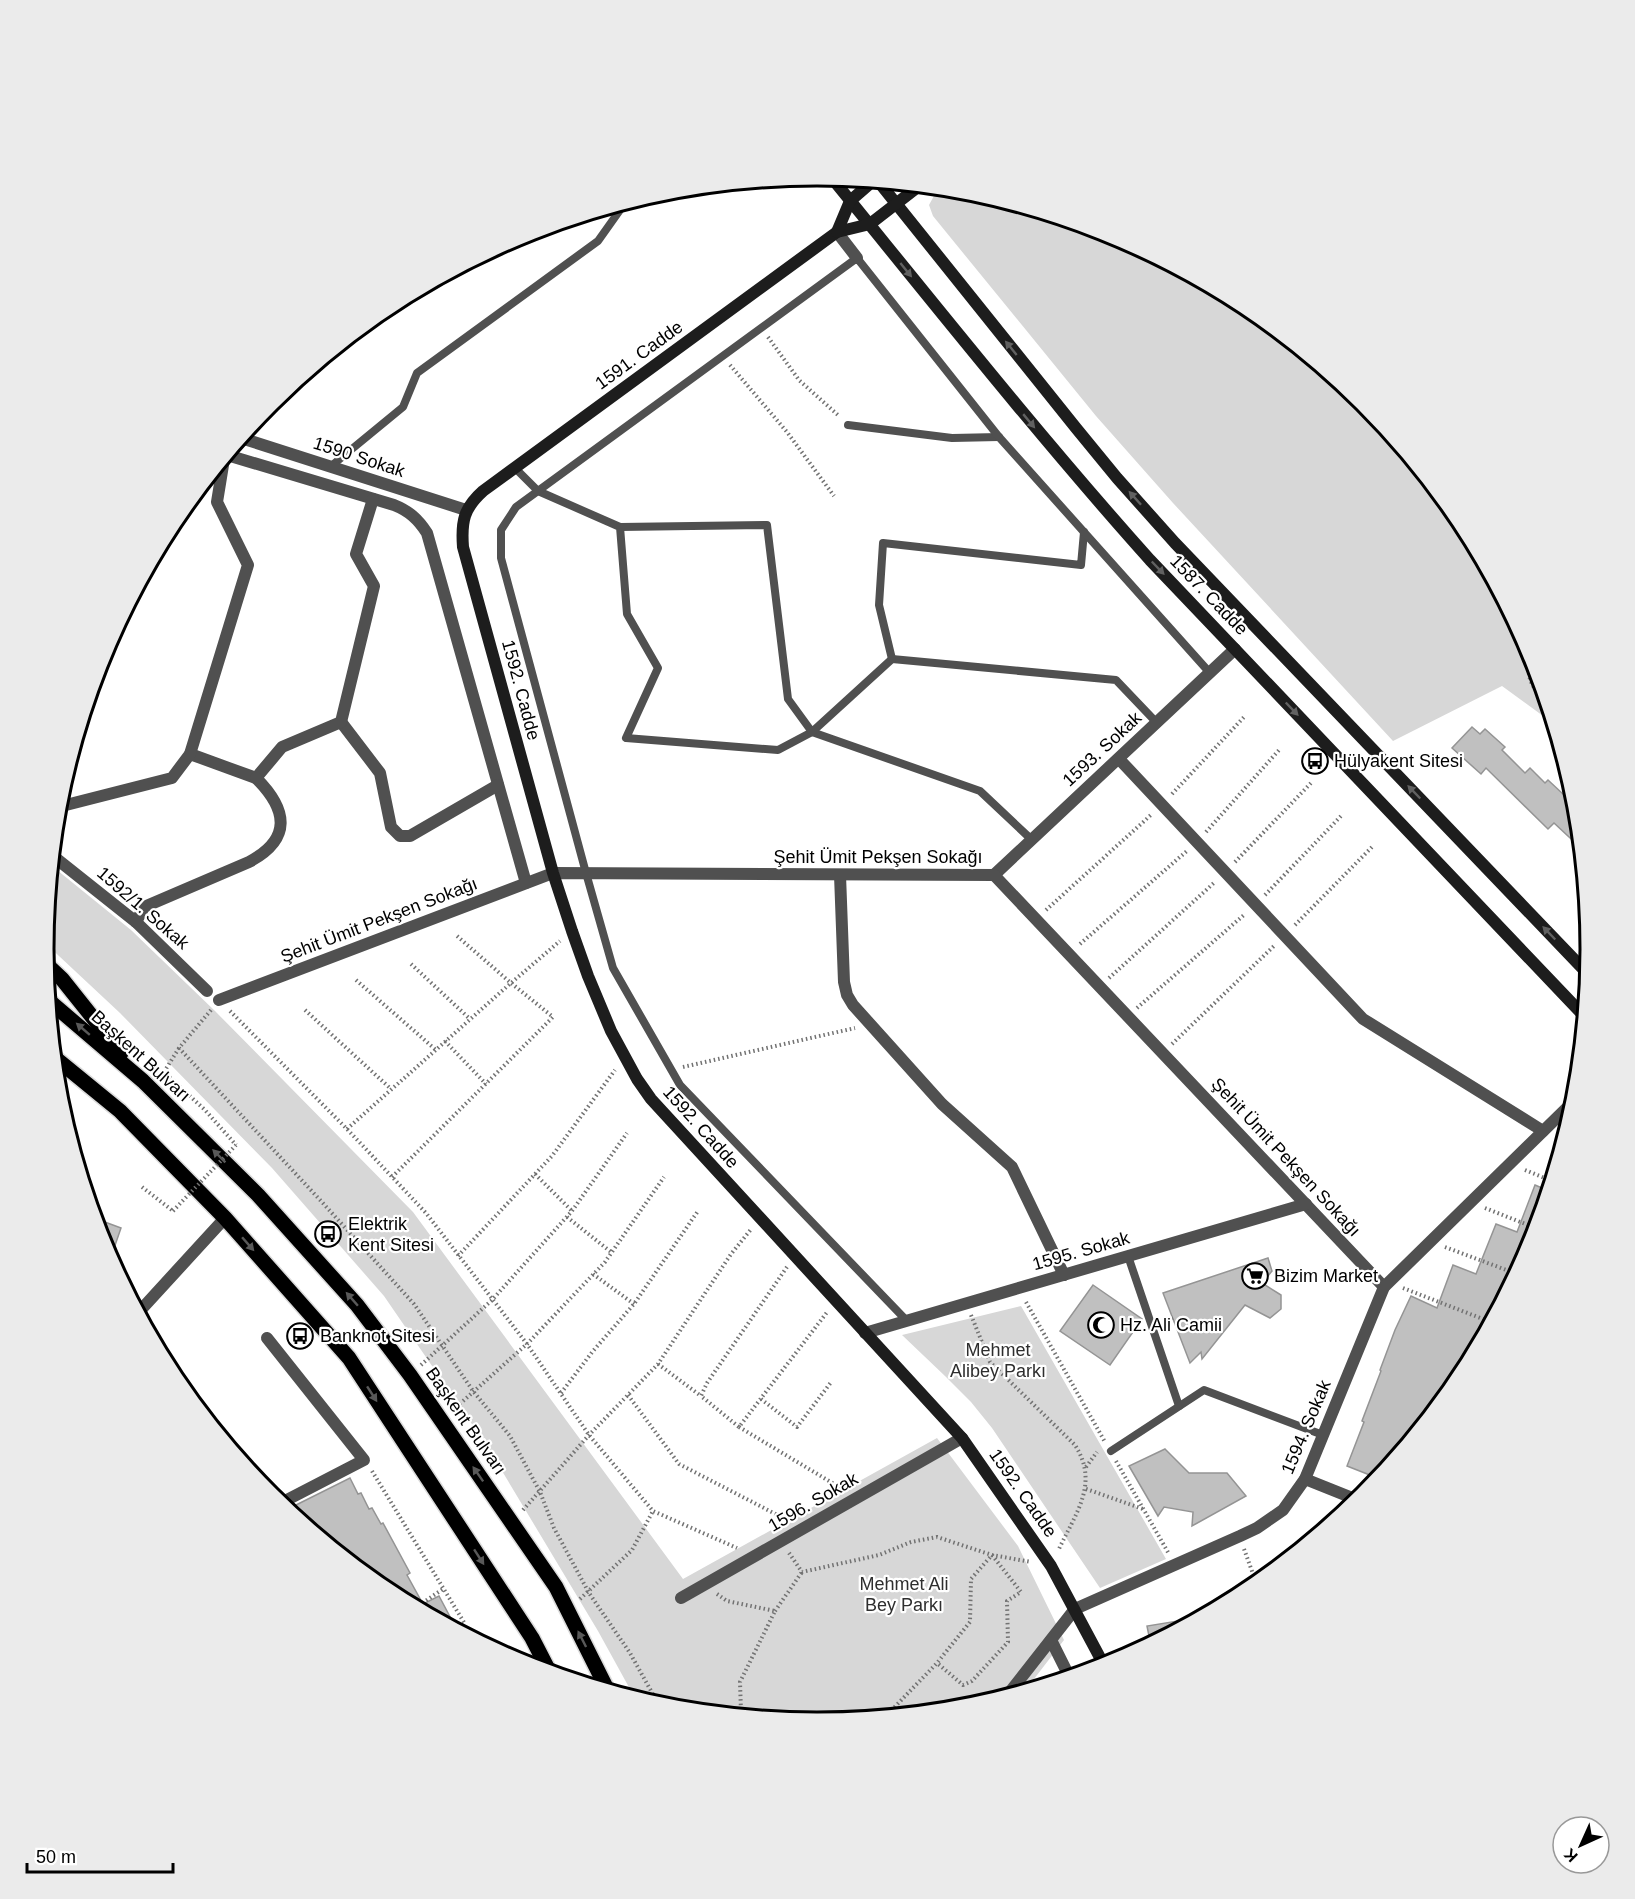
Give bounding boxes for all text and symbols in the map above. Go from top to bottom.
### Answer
one-way arrow [900,262,913,278]
street label: 1591. Cadde [591,317,687,393]
one-way arrow [1005,340,1018,356]
one-way arrow [1023,413,1036,429]
street label: 1590 Sokak [311,433,408,482]
one-way arrow [1128,491,1142,506]
street label: 1587. Cadde [1166,551,1252,639]
one-way arrow [1150,561,1164,575]
street label: 1592. Cadde [498,638,544,742]
one-way arrow [1285,702,1299,717]
street label: 1593. Sokak [1059,707,1146,790]
bus stop icon: Hülyakent Sitesi [1300,746,1330,776]
place label: Hülyakent Sitesi [1334,751,1463,771]
one-way arrow [1407,786,1421,800]
street label: Şehit Ümit Pekşen Sokağı [773,847,983,867]
street label: 1592/1. Sokak [93,863,194,954]
street label: Şehit Ümit Pekşen Sokağı [278,873,480,967]
one-way arrow [1542,927,1556,941]
street label: Başkent Bulvarı [87,1006,195,1106]
one-way arrow [76,1023,91,1036]
street label: Şehit Ümit Pekşen Sokağı [1207,1074,1365,1240]
street label: 1592. Cadde [659,1082,743,1172]
one-way arrow [213,1150,227,1164]
place label: Elektrik Kent Sitesi [348,1214,434,1255]
bus stop icon: Elektrik Kent Sitesi [313,1219,343,1249]
street label: 1595. Sokak [1030,1227,1133,1274]
one-way arrow [241,1236,254,1251]
supermarket icon: Bizim Market [1240,1261,1270,1291]
place label: Bizim Market [1274,1266,1378,1286]
one-way arrow [345,1292,359,1307]
mosque icon: Hz. Ali Camii [1086,1310,1116,1340]
place label: Hz. Ali Camii [1120,1315,1222,1335]
bus stop icon: Banknot Sitesi [285,1321,315,1351]
place label: Banknot Sitesi [320,1326,435,1346]
park label: Mehmet Alibey Parkı [950,1340,1046,1381]
street label: Başkent Bulvarı [422,1364,510,1478]
street label: 1594. Sokak [1277,1376,1335,1477]
one-way arrow [366,1385,378,1401]
street label: 1592. Cadde [985,1445,1061,1541]
one-way arrow [472,1467,484,1483]
street label: 1596. Sokak [765,1468,862,1536]
one-way arrow [473,1549,484,1565]
park label: Mehmet Ali Bey Parkı [859,1574,949,1615]
one-way arrow [578,1630,587,1647]
north arrow [1551,1815,1611,1875]
scale bar [27,1836,172,1874]
text: K [1560,1845,1581,1865]
text: 50 m [36,1847,76,1867]

